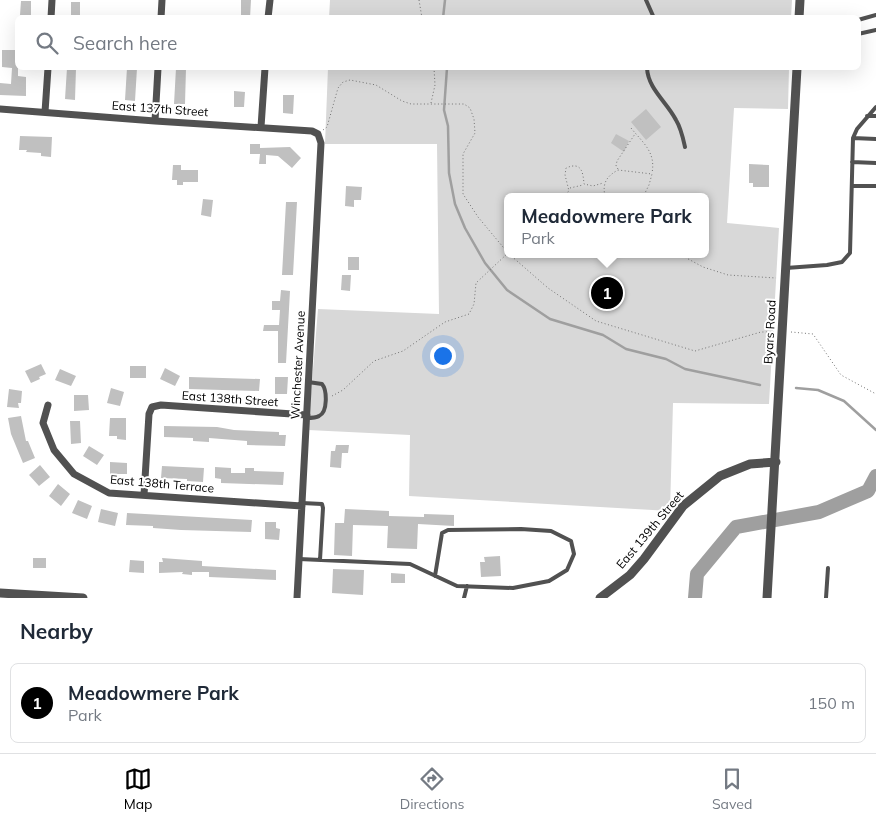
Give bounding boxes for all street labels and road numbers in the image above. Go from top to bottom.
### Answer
street label: East 137th Street [111,98,209,119]
street label: Byars Road [760,299,779,365]
street label: Winchester Avenue [287,310,308,420]
street label: East 138th Street [181,388,279,409]
street label: East 138th Terrace [109,471,215,496]
street label: East 139th Street [613,488,686,571]

